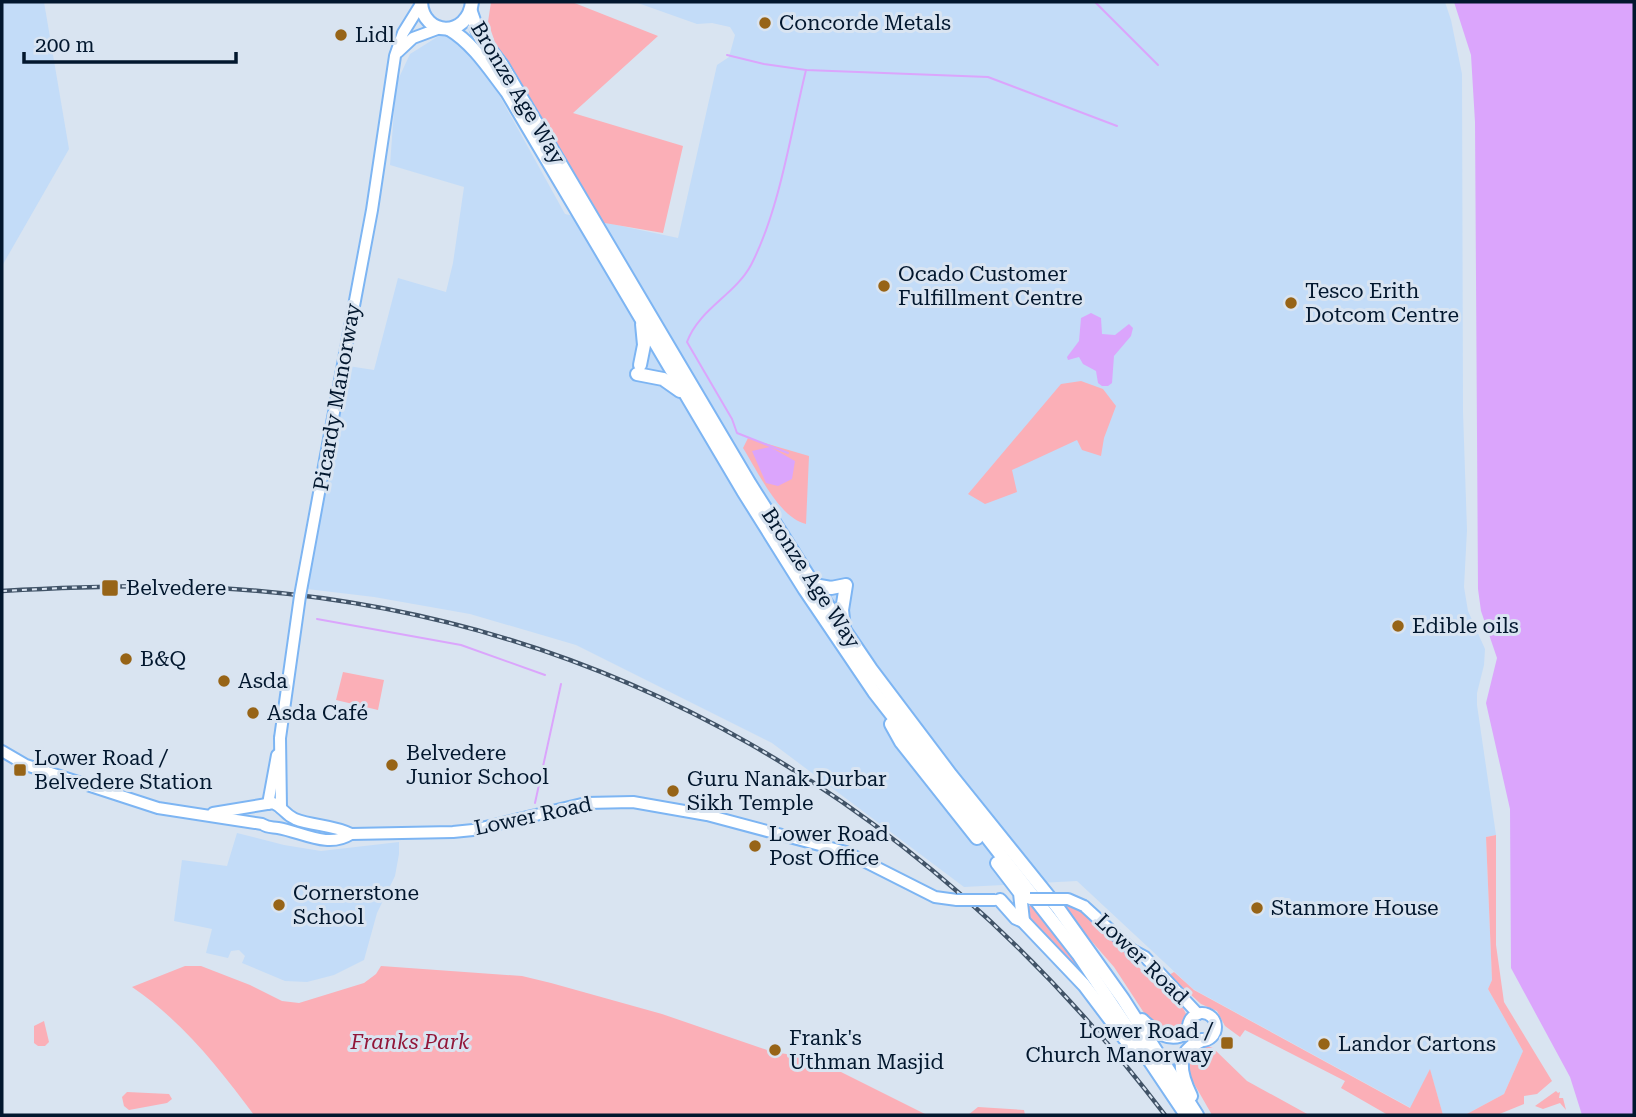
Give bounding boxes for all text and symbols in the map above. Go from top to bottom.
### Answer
place label: Concorde Metals [779,11,951,35]
marker: Concorde Metals [757,15,773,31]
street label: Bronze Age Way [466,17,570,169]
scale bar [24,21,236,65]
place label: Lidl [355,23,395,47]
marker: Lidl [333,27,349,43]
text: 200 m [35,33,95,57]
place label: Ocado Customer Fulfillment Centre [898,262,1083,310]
marker: Ocado Customer Fulfillment Centre [876,278,892,294]
place label: Tesco Erith Dotcom Centre [1305,279,1459,327]
marker: Tesco Erith Dotcom Centre [1283,295,1299,311]
street label: Picardy Manorway [309,301,365,493]
street label: Bronze Age Way [757,503,866,653]
place label: Belvedere [126,576,226,600]
marker: Belvedere [100,578,120,598]
place label: Edible oils [1412,614,1519,638]
marker: Edible oils [1390,618,1406,634]
place label: B&Q [140,647,186,671]
marker: B&Q [118,651,134,667]
place label: Asda [238,669,288,693]
marker: Asda [216,673,232,689]
place label: Asda Café [267,701,368,725]
marker: Asda Café [245,705,261,721]
place label: Belvedere Junior School [406,741,549,789]
place label: Lower Road / Belvedere Station [34,746,213,794]
marker: Belvedere Junior School [384,757,400,773]
marker: Lower Road / Belvedere Station [12,762,28,778]
place label: Guru Nanak Durbar Sikh Temple [687,767,887,815]
marker: Guru Nanak Durbar Sikh Temple [665,783,681,799]
street label: Lower Road [472,792,595,840]
place label: Lower Road Post Office [769,822,889,870]
marker: Lower Road Post Office [747,838,763,854]
place label: Cornerstone School [293,881,419,929]
place label: Stanmore House [1271,896,1439,920]
marker: Cornerstone School [271,897,287,913]
marker: Stanmore House [1249,900,1265,916]
street label: Lower Road [1091,909,1194,1010]
place label: Lower Road / Church Manorway [1025,1019,1214,1067]
place label: Frank's Uthman Masjid [789,1026,945,1074]
park label: Franks Park [350,1030,470,1054]
place label: Landor Cartons [1338,1032,1496,1056]
marker: Lower Road / Church Manorway [1219,1035,1235,1051]
marker: Landor Cartons [1316,1036,1332,1052]
marker: Frank's Uthman Masjid [767,1042,783,1058]

